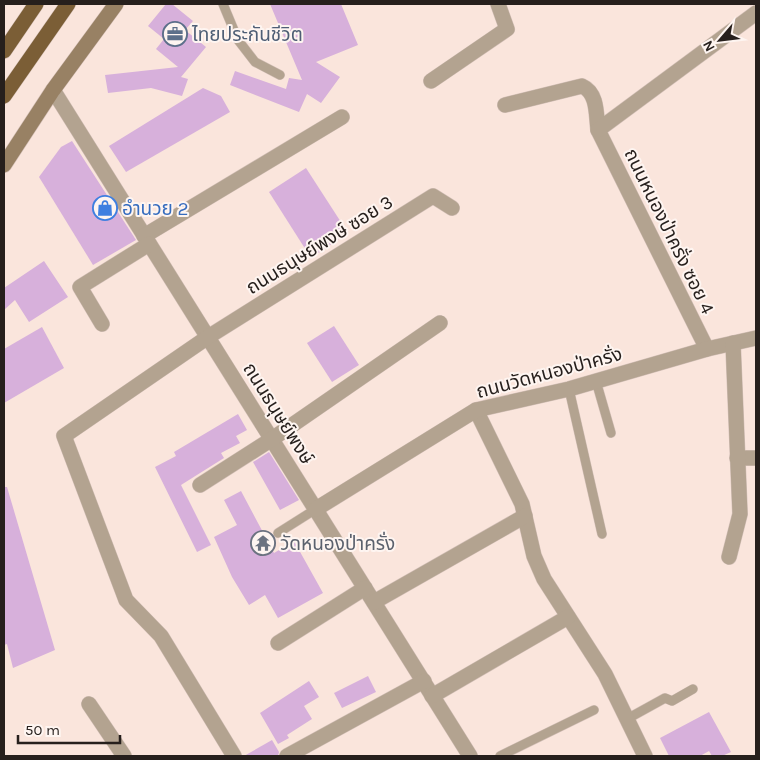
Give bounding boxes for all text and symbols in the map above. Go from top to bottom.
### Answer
north arrow [695,15,745,65]
office icon: ไทยประกันชีวิต [162,21,188,47]
place label: ไทยประกันชีวิต [191,24,303,46]
text: N [699,37,719,54]
street label: ถนนหนองป่าครั่ง ซอย 4 [619,144,721,318]
street label: ถนนธนุษย์พงษ์ ซอย 3 [242,191,397,299]
shop icon: อำนวย 2 [92,195,118,221]
place label: อำนวย 2 [122,198,188,220]
street label: ถนนวัดหนองป่าครั่ง [473,341,625,403]
street label: ถนนธนุษย์พงษ์ [238,359,318,468]
temple icon: วัดหนองป่าครั่ง [250,530,276,556]
place label: วัดหนองป่าครั่ง [280,531,395,555]
scale bar [18,712,120,744]
text: 50 m [25,721,60,739]

